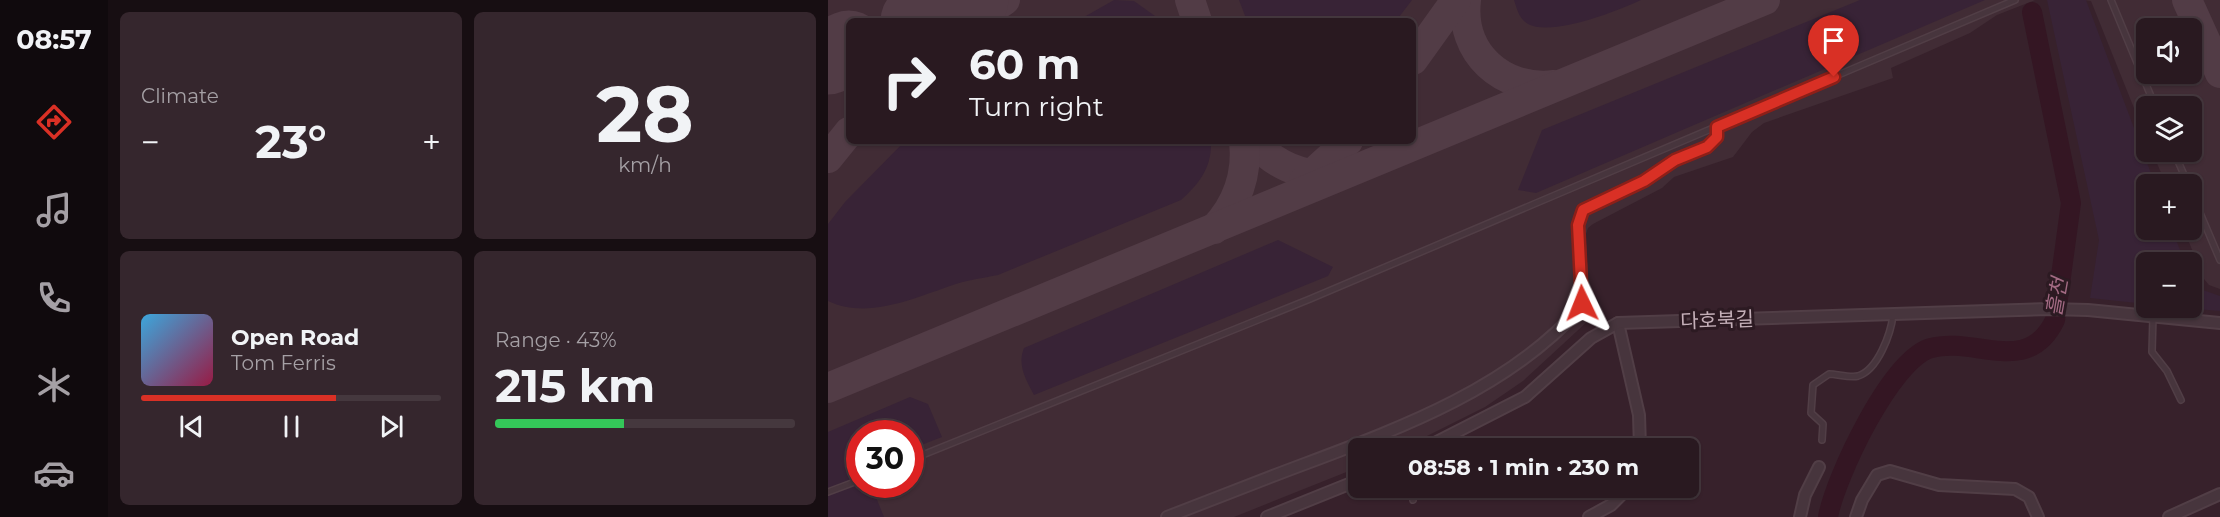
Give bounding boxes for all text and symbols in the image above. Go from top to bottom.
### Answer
pin [1808,15,1859,77]
map controls [2136,18,2202,318]
button: sound [2136,18,2202,84]
text: 08:57 [16,23,92,56]
icon: arrive [1817,24,1850,57]
text: 60 m [969,38,1080,90]
icon: right [870,42,948,120]
text: 28 [596,66,694,162]
text: Climate [141,84,219,108]
text: Turn right [969,90,1104,123]
button: layers [2136,96,2202,162]
icon: directions [33,101,75,143]
text: 23° [255,114,327,169]
text: − [141,122,160,162]
text: + [422,122,441,162]
text: km/h [618,153,672,177]
button: + [2136,174,2202,240]
icon: music [33,189,75,231]
button: − [2136,252,2202,318]
position arrow [1550,271,1614,335]
water label: 흘천 [2041,273,2073,318]
icon: phone [33,277,75,319]
street label: 다호북길 [1680,307,1754,333]
text: Open Road [231,324,359,351]
text: Range · 43% [495,328,617,352]
text: Tom Ferris [231,351,336,375]
text: 215 km [495,358,655,413]
icon: climate [33,364,75,406]
icon: previous [175,410,208,443]
icon: pause [275,410,308,443]
icon: next [375,410,408,443]
speed limit sign: 30 [846,420,924,498]
icon: car [33,452,75,494]
text: 08:58 · 1 min · 230 m [1408,454,1639,481]

